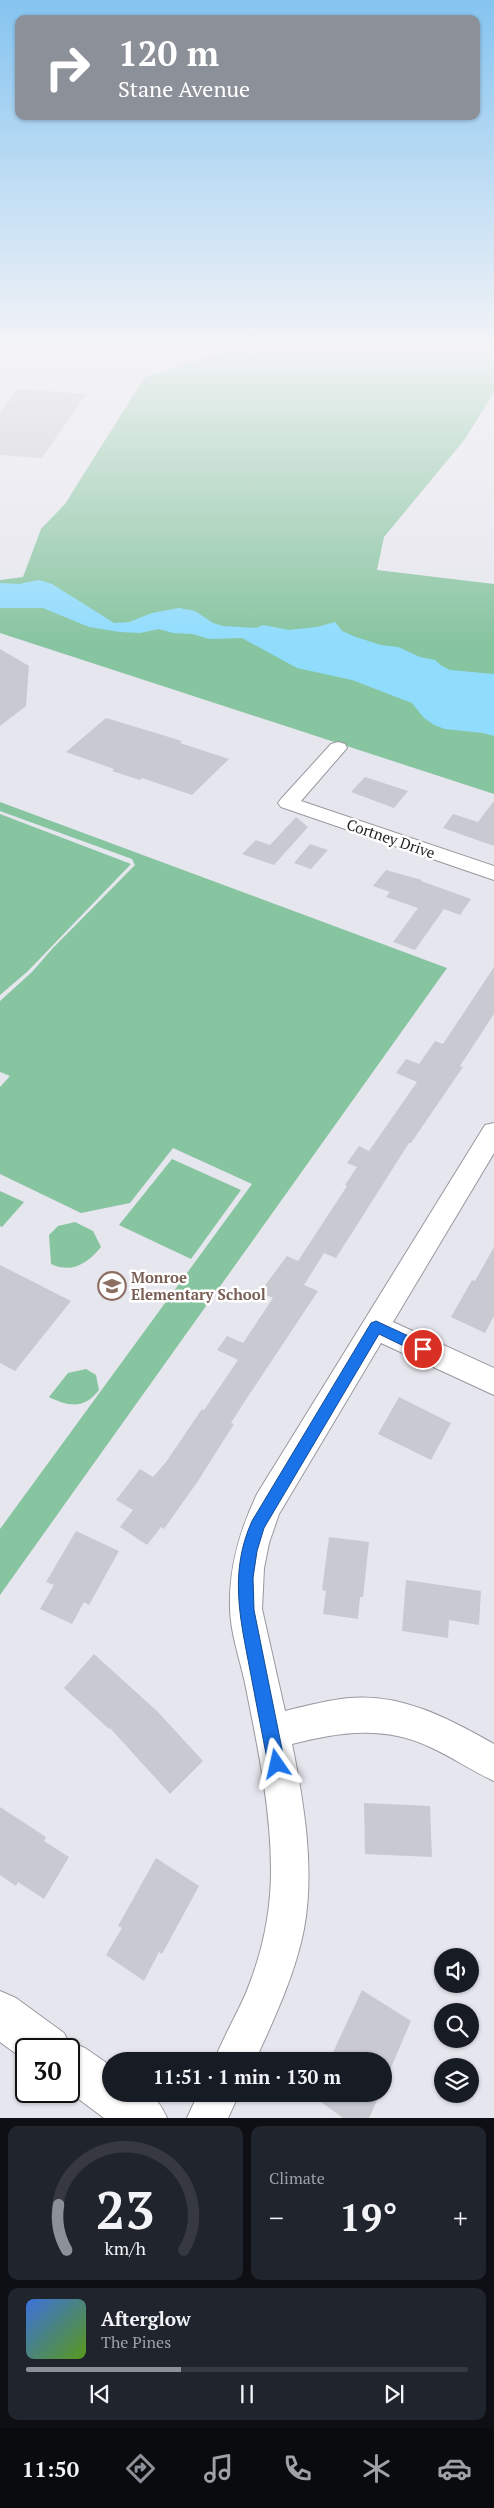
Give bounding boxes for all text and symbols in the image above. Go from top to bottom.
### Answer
text: 120 m [118,30,219,76]
icon: right [35,35,100,100]
text: Stane Avenue [118,74,250,103]
street label: Cortney Drive [344,814,438,862]
place label: Monroe Elementary School [131,1267,266,1304]
school or university icon: Monroe Elementary School [97,1271,127,1301]
pin [402,1328,444,1370]
icon: arrive [409,1335,437,1363]
position arrow [250,1737,302,1789]
map controls [434,1948,479,2103]
button: sound [434,1948,479,1993]
button: search [434,2003,479,2048]
speed limit sign: 30 [15,2038,80,2103]
button: layers [434,2058,479,2103]
text: 11:51 · 1 min · 130 m [153,2064,341,2089]
text: Climate [269,2167,325,2189]
text: 23 [96,2175,155,2244]
text: 19° [339,2192,398,2242]
text: − [269,2199,284,2236]
text: + [453,2199,468,2236]
text: km/h [105,2236,147,2260]
text: Afterglow [101,2306,191,2331]
text: The Pines [101,2331,171,2353]
icon: previous [86,2380,114,2408]
icon: pause [233,2380,261,2408]
icon: next [380,2380,408,2408]
icon: directions [123,2451,158,2486]
icon: music [201,2451,236,2486]
icon: phone [280,2451,315,2486]
icon: climate [359,2451,394,2486]
icon: car [437,2451,472,2486]
text: 11:50 [22,2454,79,2483]

